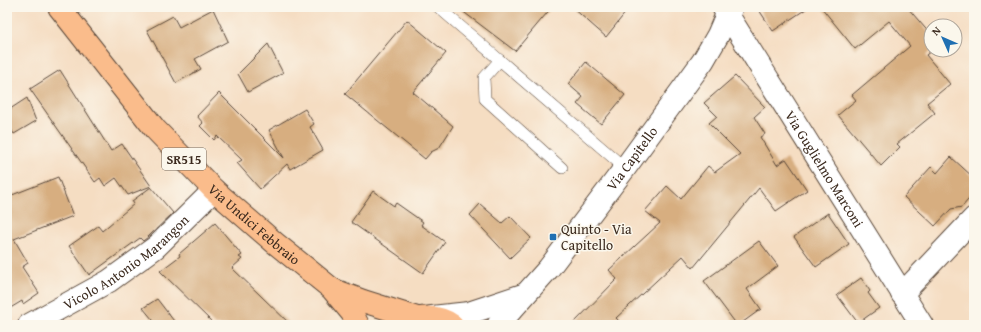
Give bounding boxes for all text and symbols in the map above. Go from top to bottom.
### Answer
north arrow [923,18,963,58]
text: N [928,22,945,39]
street label: Via Guglielmo Marconi [780,107,869,231]
street label: Via Capitello [602,122,662,194]
road number: SR515 [162,148,206,170]
street label: Via Undici Febbraio [203,180,304,269]
street label: Vicolo Antonio Marangon [59,210,193,314]
place label: Quinto - Via Capitello [561,219,632,255]
marker: Quinto - Via Capitello [548,232,558,242]

